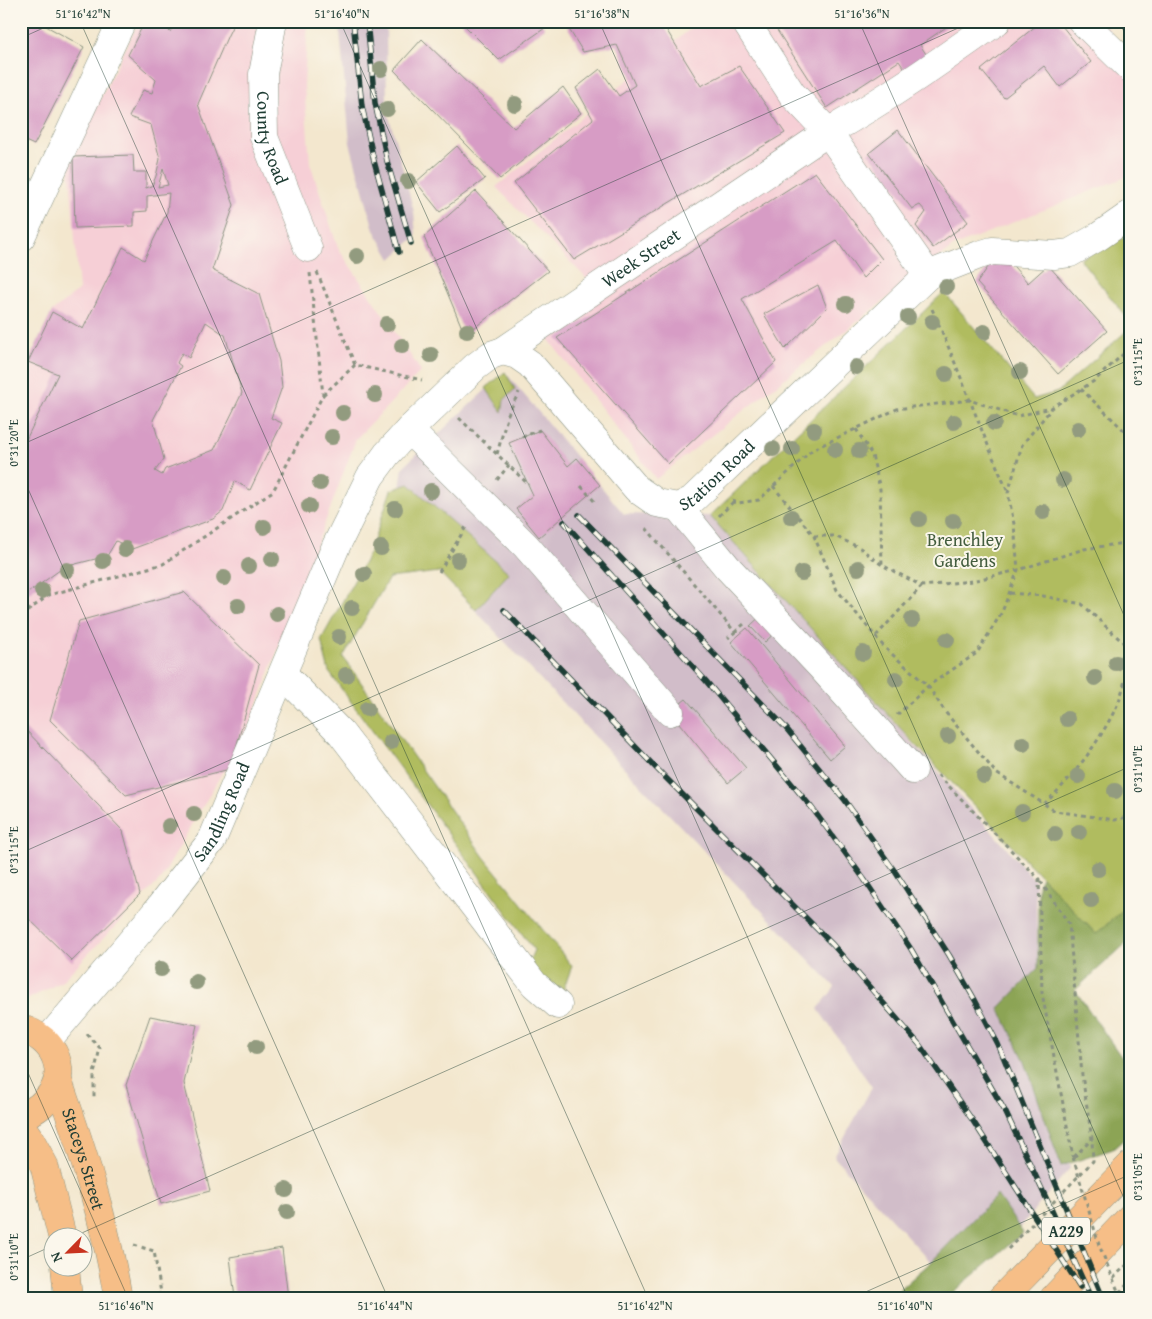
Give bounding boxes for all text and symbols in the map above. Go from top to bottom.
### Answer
text: 51°16'42"N [55,5,111,22]
text: 51°16'40"N [314,5,370,22]
text: 51°16'38"N [574,5,630,22]
text: 51°16'36"N [834,5,890,22]
street label: County Road [250,91,296,189]
street label: Week Street [596,221,686,294]
text: 0°31'15"E [1129,338,1146,386]
text: 0°31'20"E [5,419,22,467]
street label: Station Road [674,433,761,518]
park label: Brenchley Gardens [927,526,1003,574]
text: 0°31'10"E [1129,745,1146,793]
street label: Sandling Road [186,757,257,867]
text: 0°31'15"E [5,826,22,874]
street label: Staceys Street [55,1104,112,1214]
text: 0°31'05"E [1129,1153,1146,1201]
road number: A229 [1042,1218,1090,1244]
north arrow [42,1226,92,1276]
text: 0°31'10"E [5,1233,22,1281]
text: N [45,1248,67,1266]
text: 51°16'46"N [98,1297,154,1314]
text: 51°16'44"N [357,1297,413,1314]
text: 51°16'42"N [617,1297,673,1314]
text: 51°16'40"N [877,1297,933,1314]

